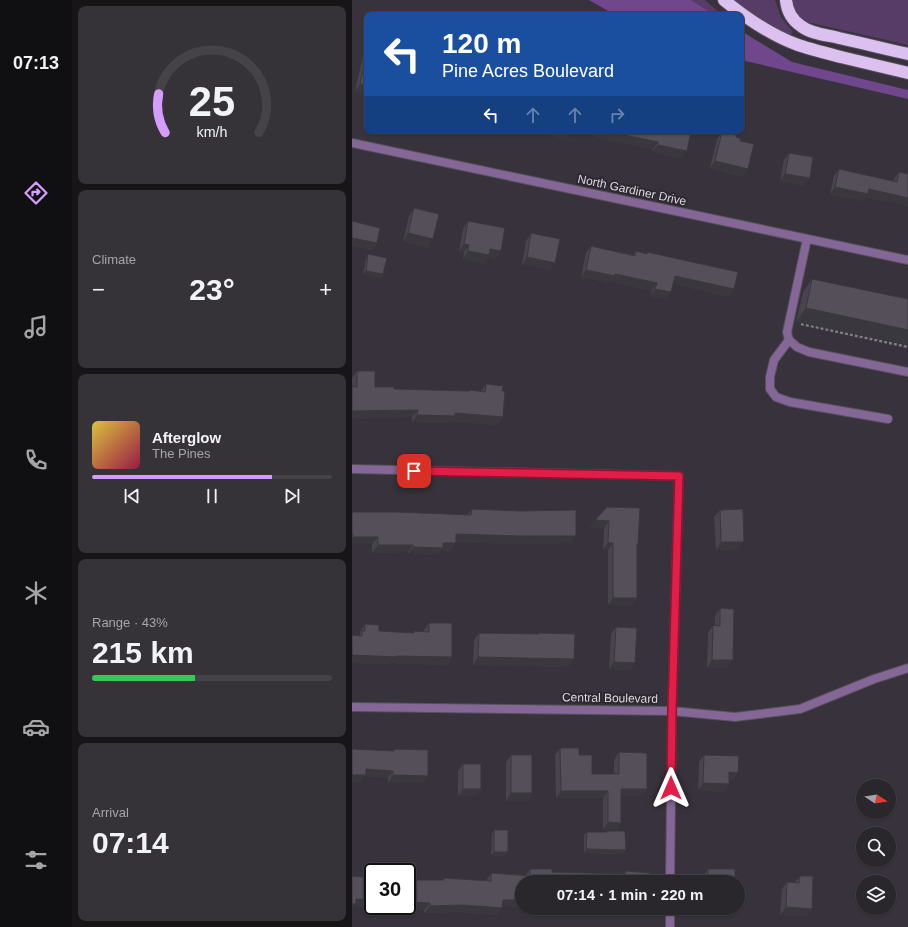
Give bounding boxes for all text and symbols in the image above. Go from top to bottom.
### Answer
icon: left [376,28,428,80]
text: 120 m [442,28,521,59]
text: 07:13 [13,53,59,73]
text: Pine Acres Boulevard [442,61,614,81]
text: 25 [189,78,235,125]
icon: left [480,104,502,126]
icon: ahead [522,104,544,126]
icon: ahead [564,104,586,126]
icon: right [606,104,628,126]
text: km/h [197,124,228,140]
street label: North Gardiner Drive [576,172,688,208]
icon: directions [22,179,50,207]
text: Climate [92,252,136,267]
text: 23° [189,273,235,306]
text: − [92,277,105,302]
text: + [319,277,332,302]
icon: music [22,313,50,341]
text: Afterglow [152,429,221,446]
icon: phone [22,446,50,474]
text: The Pines [152,446,211,461]
pin [397,454,431,488]
icon: arrive [403,460,425,482]
icon: previous [121,485,143,507]
icon: pause [201,485,223,507]
icon: next [281,485,303,507]
icon: climate [22,579,50,607]
text: Range · 43% [92,615,168,630]
text: 215 km [92,636,194,669]
street label: Central Boulevard [562,690,658,706]
icon: car [22,713,50,741]
position arrow [650,767,692,809]
north arrow [856,779,896,819]
map controls [856,779,896,915]
text: Arrival [92,805,129,820]
text: 07:14 [92,826,169,859]
button: search [856,827,896,867]
icon: filters [22,846,50,874]
speed limit sign: 30 [364,863,416,915]
button: layers [856,875,896,915]
text: 07:14 · 1 min · 220 m [557,886,703,903]

